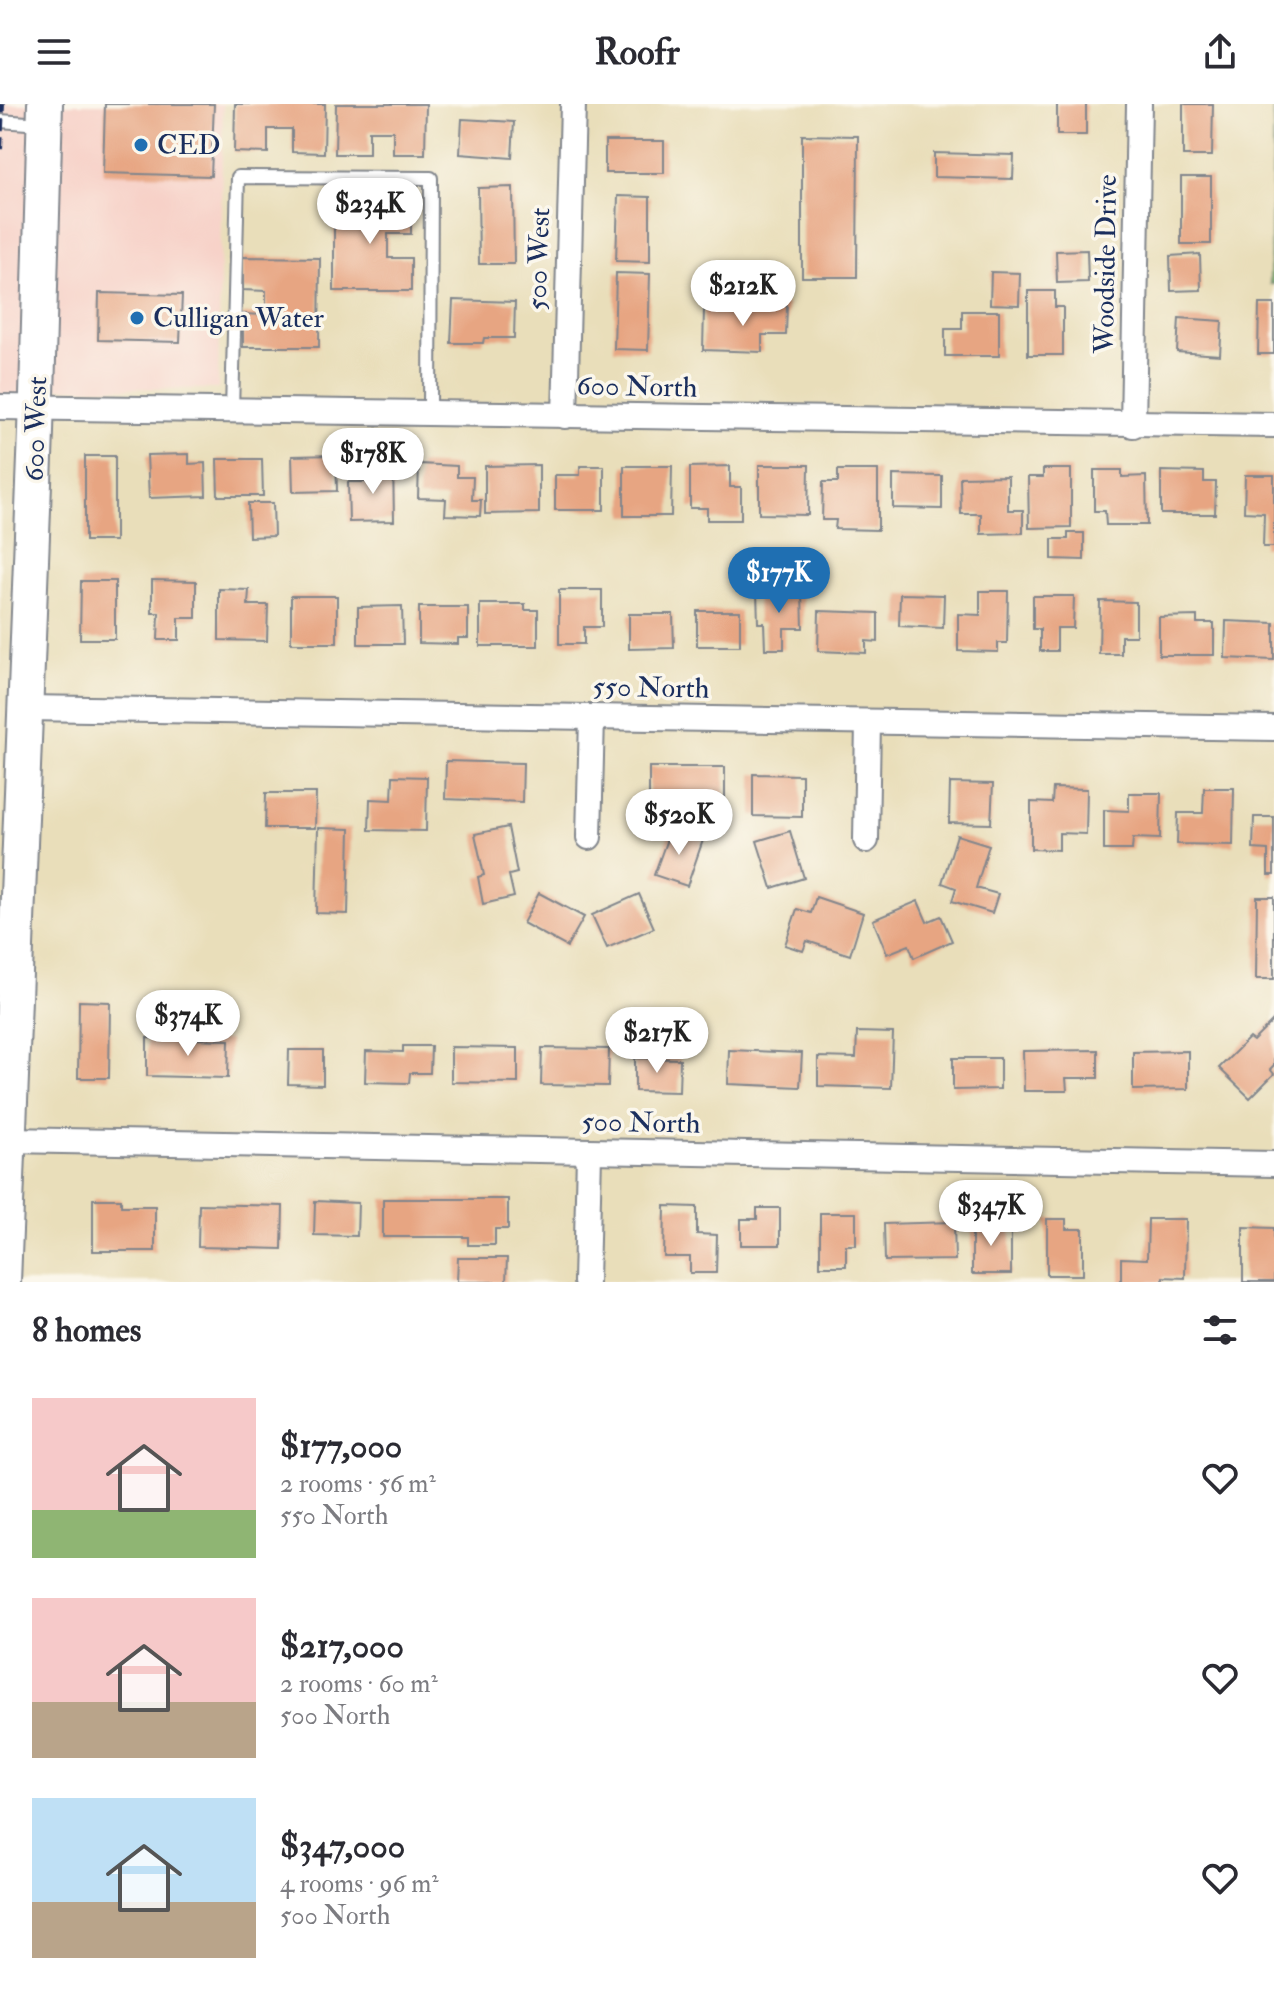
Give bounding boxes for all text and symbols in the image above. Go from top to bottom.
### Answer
icon: menu [32,30,76,74]
text: Roofr [594,30,680,75]
icon: share [1198,30,1242,74]
place label: CED [157,128,220,163]
marker: CED [132,136,150,154]
street label: Woodside Drive [1087,174,1125,355]
pin: $234K [314,178,426,246]
text: $234K [335,188,405,220]
street label: 500 West [520,207,558,311]
pin: $212K [687,260,799,328]
text: $212K [709,270,777,302]
place label: Culligan Water [153,301,325,336]
marker: Culligan Water [128,309,146,327]
street label: 600 North [576,368,698,406]
street label: 600 West [17,376,55,482]
pin: $178K [317,428,429,496]
text: $178K [340,438,406,470]
pin: $177K [723,547,835,615]
text: $177K [746,557,812,589]
street label: 550 North [592,669,710,707]
pin: $520K [623,789,735,857]
text: $520K [644,799,714,831]
pin: $374K [132,990,244,1058]
text: $374K [154,1000,222,1032]
pin: $217K [601,1007,713,1075]
text: $217K [623,1017,691,1049]
street label: 500 North [581,1104,701,1142]
pin: $347K [935,1180,1047,1248]
text: $347K [957,1190,1025,1222]
icon: filters [1198,1308,1242,1352]
text: 8 homes [32,1309,141,1352]
text: $177,000 [280,1425,402,1468]
icon: home [96,1430,192,1526]
icon: heart [1198,1456,1242,1500]
text: 2 rooms · 56 m² [280,1468,436,1500]
text: 550 North [280,1500,388,1532]
text: $217,000 [280,1625,404,1668]
icon: home [96,1630,192,1726]
icon: heart [1198,1656,1242,1700]
text: 2 rooms · 60 m² [280,1668,438,1700]
text: 500 North [280,1700,390,1732]
text: $347,000 [280,1825,405,1868]
icon: home [96,1830,192,1926]
icon: heart [1198,1856,1242,1900]
text: 4 rooms · 96 m² [280,1868,439,1900]
text: 500 North [280,1900,390,1932]

